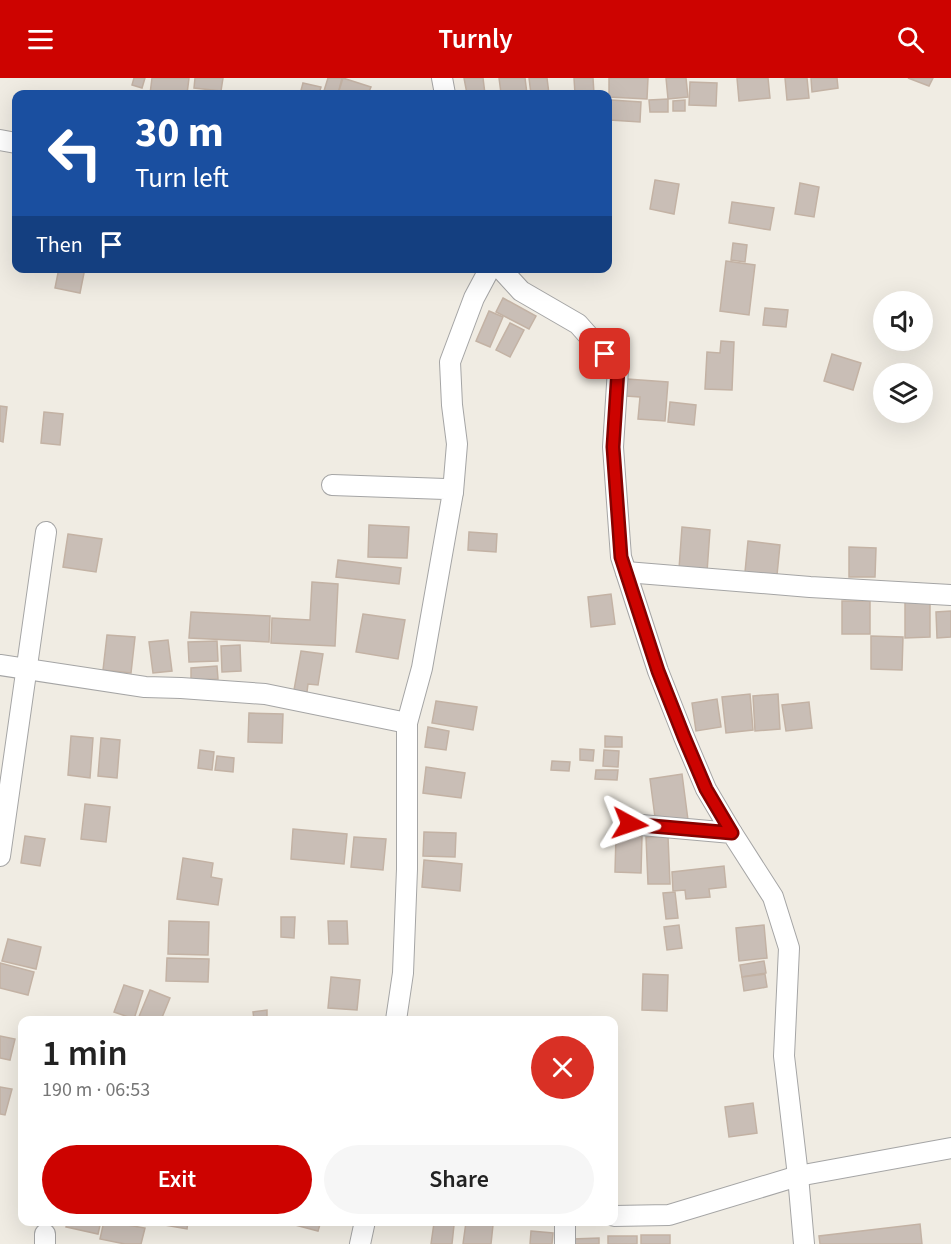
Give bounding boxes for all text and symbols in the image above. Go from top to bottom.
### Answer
text: Turnly [438,20,513,59]
icon: menu [24,23,57,56]
icon: search [894,23,927,56]
text: 30 m [135,103,224,163]
icon: left [36,114,114,192]
text: Turn left [135,159,229,198]
icon: arrive [95,228,128,261]
text: Then [36,229,83,261]
map controls [873,291,933,423]
button: sound [873,291,933,351]
pin [579,328,630,379]
icon: arrive [588,337,621,370]
button: layers [873,363,933,423]
position arrow [598,792,662,856]
text: 1 min [42,1028,128,1079]
button: close [531,1036,594,1099]
text: 190 m · 06:53 [42,1076,150,1104]
button: Exit [42,1145,312,1214]
button: Share [324,1145,594,1214]

